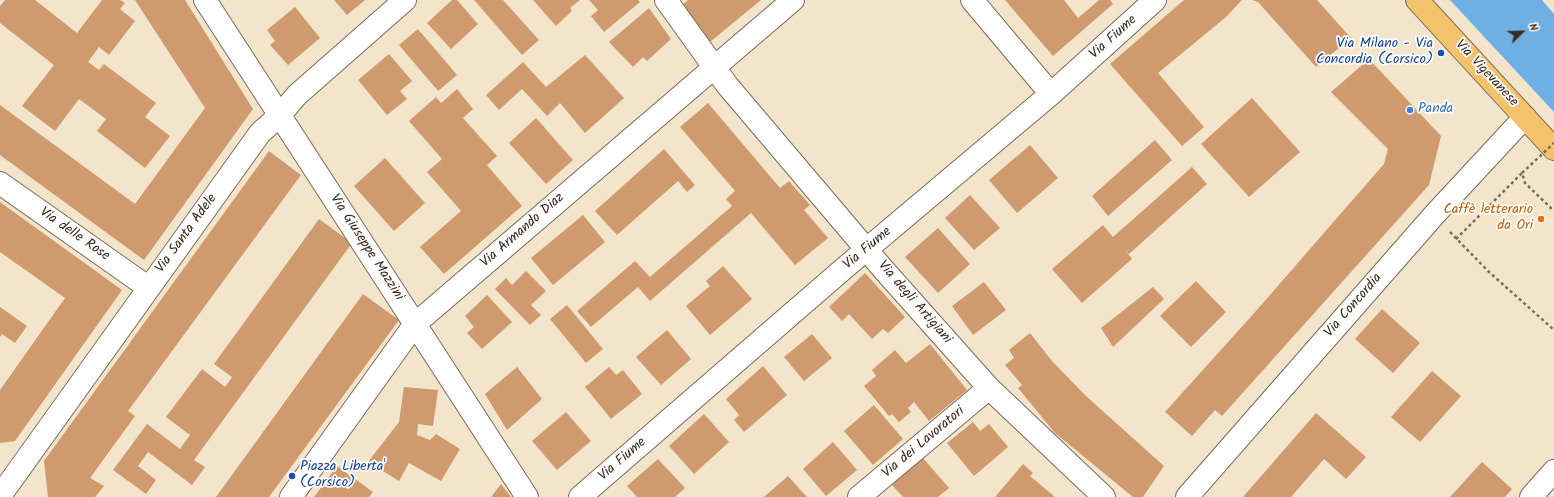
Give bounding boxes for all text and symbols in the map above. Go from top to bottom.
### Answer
street label: Via Fiume [1087,12,1141,64]
north arrow [1502,12,1542,52]
text: N [1523,21,1543,34]
place label: Via Milano - Via Concordia (Corsico) [1316,37,1433,70]
street label: Via Vigevanese [1451,37,1521,111]
marker: Via Milano - Via Concordia (Corsico) [1436,48,1446,58]
place label: Panda [1418,102,1453,118]
marker: Panda [1405,105,1415,115]
street label: Via Armando Diaz [478,190,568,272]
street label: Via Santa Adele [153,191,221,277]
street label: Via Giuseppe Mazzini [325,192,407,304]
place label: Caffè letterario da Ori [1443,203,1533,236]
street label: Via delle Rose [36,205,112,265]
marker: Caffè letterario da Ori [1536,214,1546,224]
street label: Via Fiume [840,224,896,274]
street label: Via degli Artigiani [873,258,955,348]
street label: Via Concordia [1322,271,1386,341]
street label: Via dei Lavoratori [879,404,969,482]
street label: Via Fiume [596,435,650,485]
place label: Piazza Liberta' (Corsico) [300,460,385,492]
marker: Piazza Liberta' (Corsico) [287,471,297,481]

